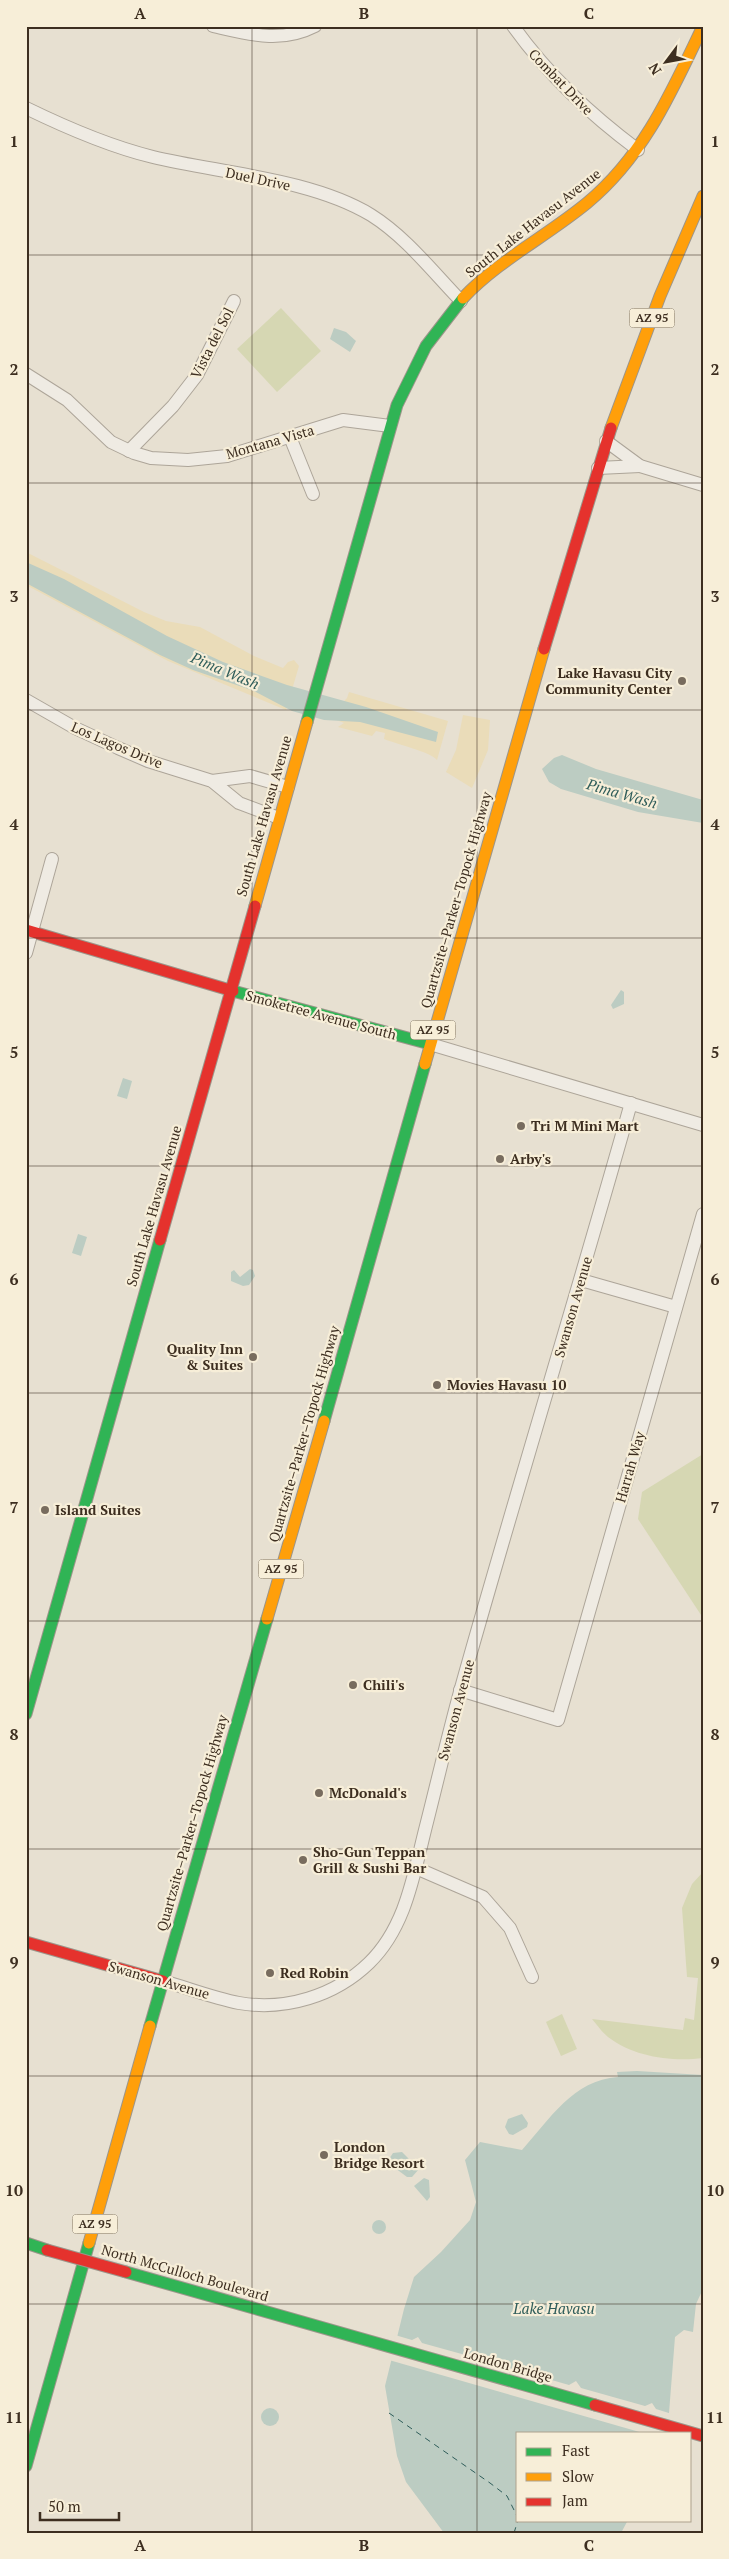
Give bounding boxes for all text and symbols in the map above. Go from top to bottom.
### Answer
text: A [134,2,146,24]
text: B [359,2,369,24]
text: C [584,2,594,24]
north arrow [642,38,692,88]
street label: Combat Drive [525,44,598,119]
text: N [643,59,665,79]
text: 1 [9,130,19,152]
text: 1 [710,130,720,152]
street label: Duel Drive [224,162,292,195]
street label: South Lake Havasu Avenue [461,164,604,281]
street label: Vista del Sol [186,304,238,382]
road number: AZ 95 [630,308,674,328]
text: 2 [9,358,19,380]
text: 2 [710,358,720,380]
street label: Montana Vista [224,420,316,463]
text: 3 [9,585,19,607]
text: 3 [710,585,720,607]
water label: Pima Wash [187,646,263,693]
place label: Lake Havasu City Community Center [545,663,673,698]
marker: Lake Havasu City Community Center [676,675,688,687]
street label: Los Lagos Drive [69,717,166,772]
street label: South Lake Havasu Avenue [231,733,296,899]
water label: Pima Wash [584,773,660,813]
street label: Quartzsite–Parker–Topock Highway [415,789,496,1010]
text: 4 [9,813,19,835]
text: 4 [710,813,720,835]
street label: Smoketree Avenue South [244,985,399,1044]
road number: AZ 95 [410,1020,456,1040]
text: 5 [9,1041,19,1063]
text: 5 [710,1041,720,1063]
place label: Tri M Mini Mart [531,1116,639,1135]
marker: Tri M Mini Mart [515,1120,527,1132]
street label: South Lake Havasu Avenue [121,1123,186,1289]
place label: Arby's [510,1149,551,1168]
marker: Arby's [494,1153,506,1165]
street label: Swanson Avenue [549,1254,596,1360]
text: 6 [9,1268,19,1290]
text: 6 [710,1268,720,1290]
street label: Quartzsite–Parker–Topock Highway [263,1323,344,1544]
place label: Quality Inn & Suites [167,1339,243,1374]
marker: Quality Inn & Suites [247,1351,259,1363]
place label: Movies Havasu 10 [447,1375,567,1394]
marker: Movies Havasu 10 [431,1379,443,1391]
street label: Harrah Way [610,1428,649,1505]
text: 7 [9,1496,19,1518]
text: 7 [710,1496,720,1518]
place label: Island Suites [55,1500,141,1519]
marker: Island Suites [39,1504,51,1516]
road number: AZ 95 [258,1560,304,1578]
street label: Swanson Avenue [433,1657,478,1763]
place label: Chili's [363,1675,405,1694]
marker: Chili's [347,1679,359,1691]
street label: Quartzsite–Parker–Topock Highway [151,1712,232,1933]
text: 8 [9,1723,19,1745]
text: 8 [710,1723,720,1745]
place label: McDonald's [329,1783,407,1802]
marker: McDonald's [313,1787,325,1799]
place label: Sho-Gun Teppan Grill & Sushi Bar [313,1842,426,1877]
marker: Sho-Gun Teppan Grill & Sushi Bar [297,1854,309,1866]
text: 9 [9,1951,19,1973]
text: 9 [710,1951,720,1973]
street label: Swanson Avenue [106,1956,212,2003]
place label: Red Robin [280,1963,349,1982]
marker: Red Robin [264,1967,276,1979]
place label: London Bridge Resort [334,2137,425,2172]
marker: London Bridge Resort [318,2149,330,2161]
text: 10 [5,2179,23,2201]
text: 10 [706,2179,724,2201]
road number: AZ 95 [72,2214,118,2234]
street label: North McCulloch Boulevard [99,2240,271,2306]
water label: Lake Havasu [512,2298,595,2318]
street label: London Bridge [462,2343,555,2386]
text: 11 [5,2406,23,2428]
text: 11 [706,2406,724,2428]
legend [516,2432,692,2522]
text: Fast [562,2440,590,2460]
text: Slow [562,2466,595,2486]
scale bar [40,2489,119,2521]
text: Jam [562,2490,588,2510]
text: 50 m [48,2496,81,2516]
text: A [134,2534,146,2556]
text: B [359,2534,369,2556]
text: C [584,2534,594,2556]

